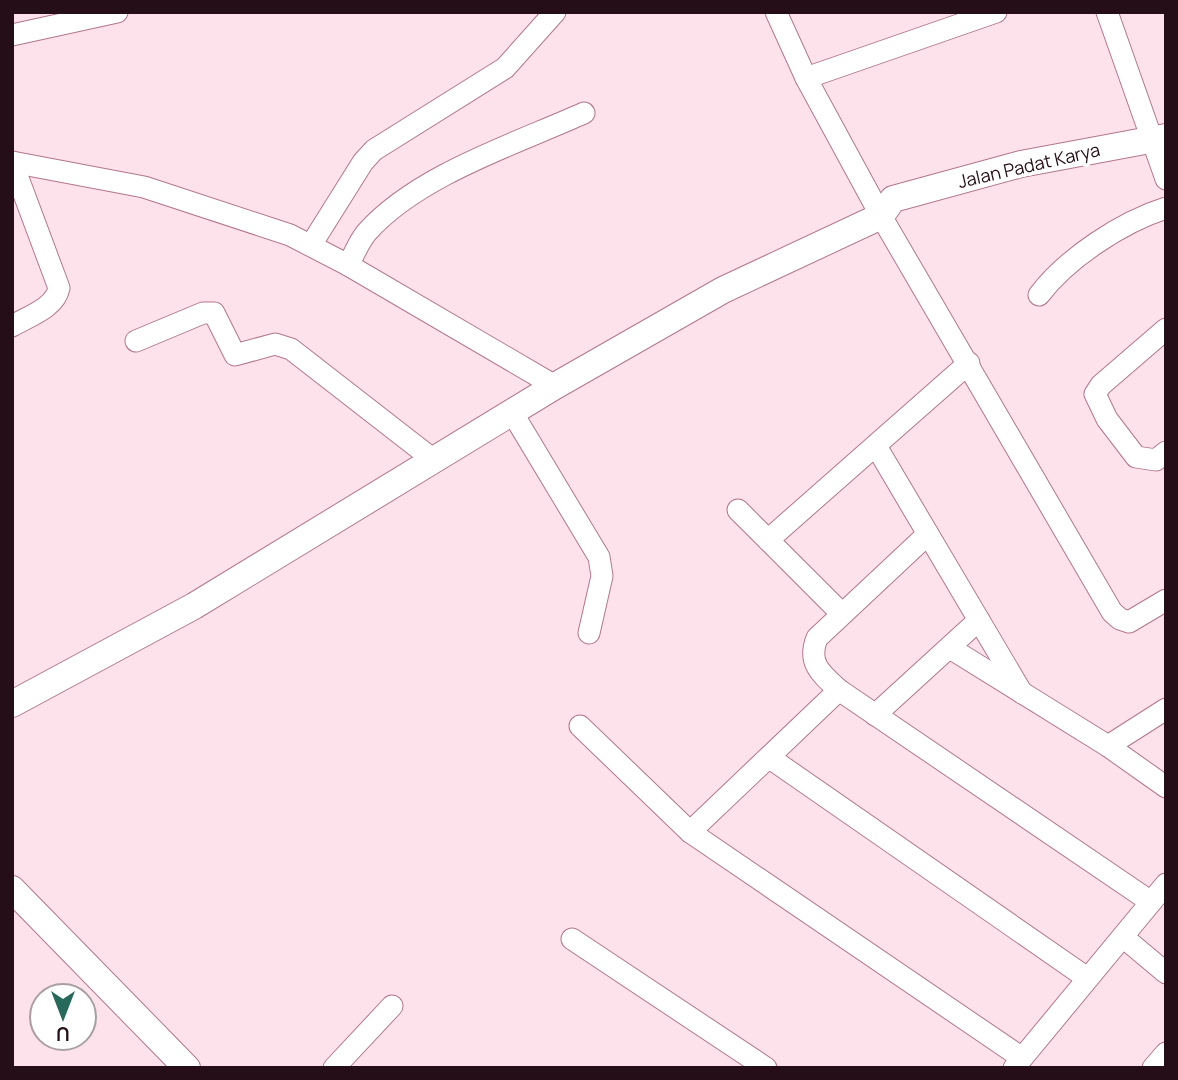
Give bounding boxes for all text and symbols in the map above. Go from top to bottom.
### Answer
street label: Jalan Padat Karya [955,137,1102,193]
north arrow [28,982,98,1052]
text: U [56,1021,70,1047]

